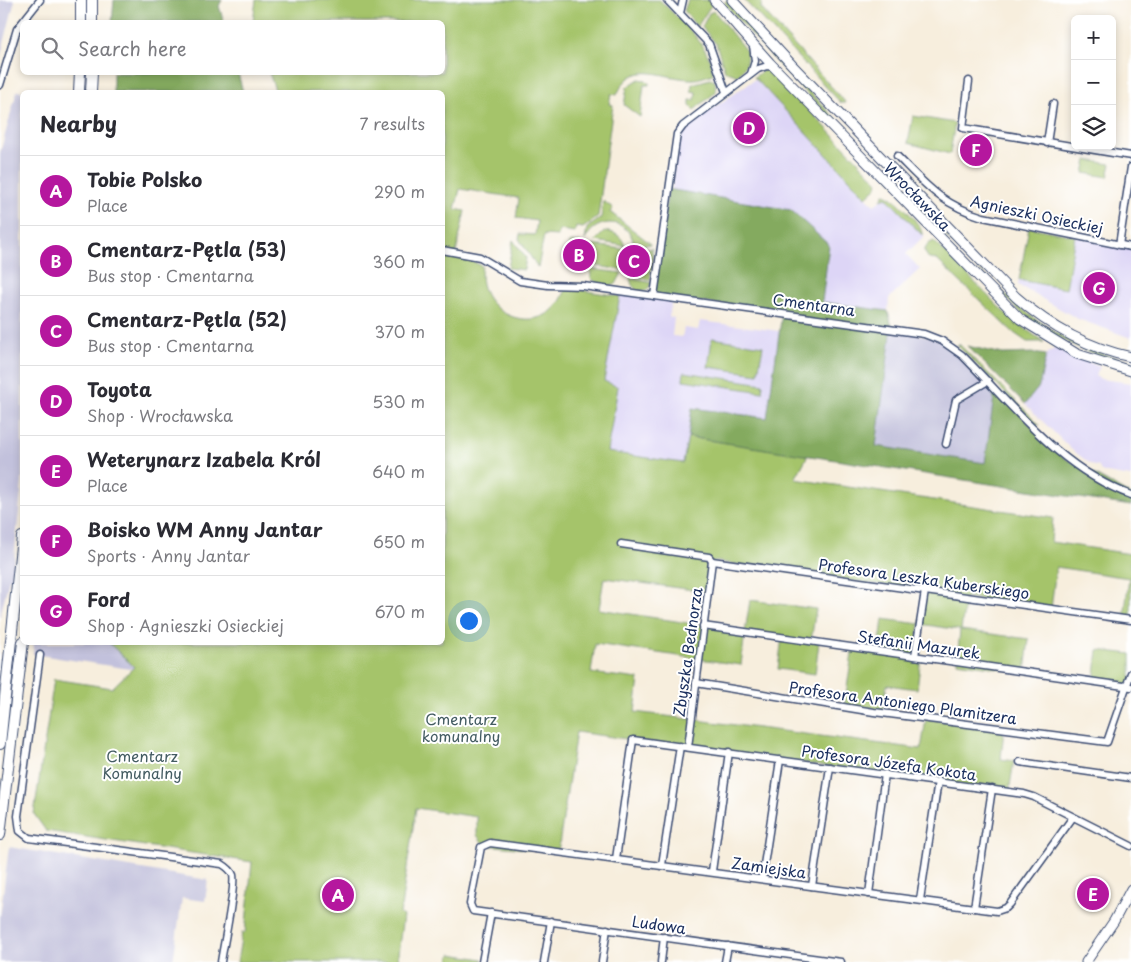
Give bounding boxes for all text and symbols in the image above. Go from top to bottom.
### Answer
map controls [1071,15,1116,150]
button: + [1071,15,1116,60]
search box [20,20,445,75]
icon: search [38,34,66,62]
text: Search here [78,34,187,62]
button: − [1071,60,1116,105]
button: layers [1071,105,1116,150]
text: Nearby [40,107,117,139]
pin: D [733,109,765,147]
text: 7 results [360,111,425,135]
pin: F [960,131,992,169]
street label: Wrocławska [879,156,957,236]
text: Tobie Polsko [87,165,202,193]
text: A [50,179,62,203]
text: 290 m [374,179,425,203]
street label: Agnieszki Osieckiej [969,189,1105,239]
text: Place [87,193,128,217]
text: Cmentarz-Pętla (53) [87,235,286,263]
pin: B [563,236,595,274]
pin: C [618,242,650,280]
text: B [51,249,61,273]
text: 360 m [373,249,425,273]
text: Bus stop · Cmentarna [87,263,254,287]
pin: G [1083,269,1115,307]
street label: Cmentarna [771,287,857,321]
text: Cmentarz-Pętla (52) [87,305,287,333]
text: C [50,319,62,343]
text: 370 m [375,319,425,343]
text: Bus stop · Cmentarna [87,333,254,357]
text: Toyota [87,375,152,403]
text: D [50,389,62,413]
text: 530 m [372,389,425,413]
text: Shop · Wrocławska [87,403,233,427]
text: Weterynarz Izabela Król [87,445,321,473]
text: E [51,459,61,483]
text: 640 m [372,459,425,483]
text: Place [87,473,128,497]
text: Boisko WM Anny Jantar [87,515,323,543]
text: F [51,529,61,553]
text: 650 m [373,529,425,553]
text: Sports · Anny Jantar [87,543,250,567]
street label: Profesora Leszka Kuberskiego [817,552,1031,604]
text: Ford [87,585,130,613]
street label: Zbyszka Bednorza [667,585,708,718]
text: G [49,599,63,623]
text: 670 m [375,599,425,623]
your location [456,608,482,634]
text: Shop · Agnieszki Osieckiej [87,613,284,637]
street label: Stefanii Mazurek [856,624,982,664]
street label: Profesora Antoniego Plamitzera [788,675,1019,729]
park label: Cmentarz komunalny [422,707,500,747]
street label: Profesora Józefa Kokota [800,738,979,786]
park label: Cmentarz Komunalny [102,744,182,784]
street label: Zamiejska [730,850,809,884]
pin: E [1077,875,1109,913]
pin: A [322,876,354,914]
street label: Ludowa [631,909,688,939]

